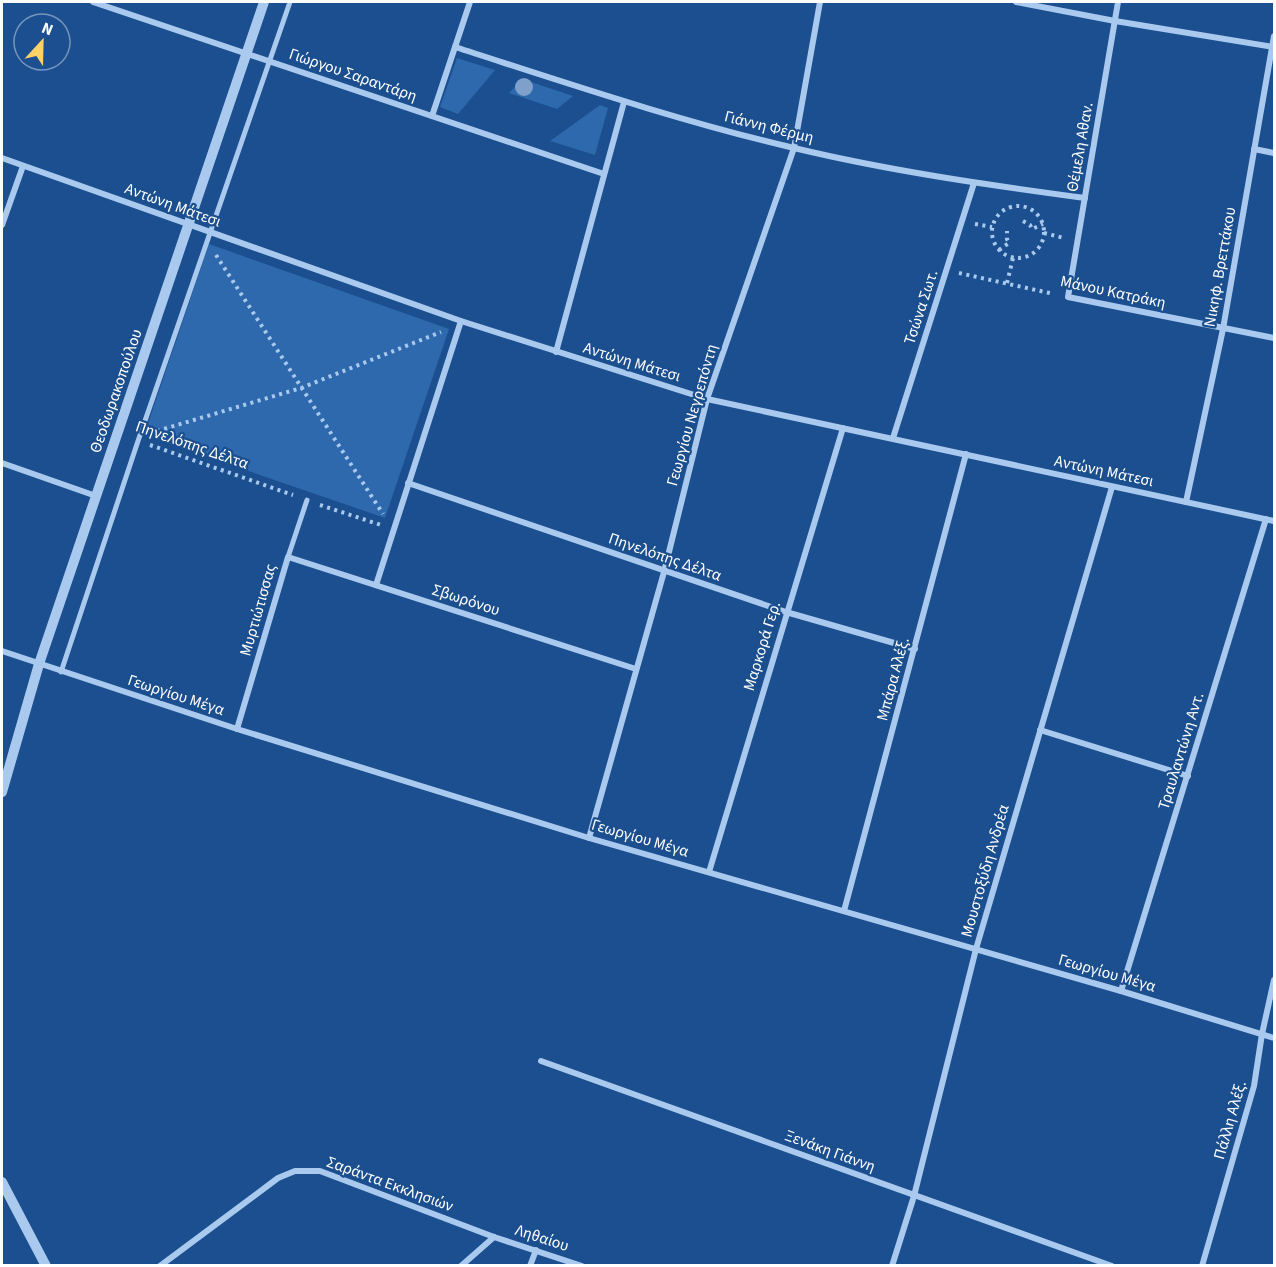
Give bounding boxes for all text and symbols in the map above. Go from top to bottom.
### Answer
north arrow [12,12,72,72]
text: N [38,17,56,41]
street label: Γιώργου Σαραντάρη [286,43,420,107]
street label: Θέμελη Αθαν. [1061,100,1099,194]
street label: Γιάννη Φέρμη [722,105,816,149]
street label: Αντώνη Μάτεσι [122,177,224,233]
street label: Νικηφ. Βρεττάκου [1199,205,1241,329]
street label: Τσώνα Σωτ. [899,267,943,347]
street label: Μάνου Κατράκη [1058,270,1168,314]
street label: Θεοδωρακοπούλου [84,326,148,456]
street label: Αντώνη Μάτεσι [580,337,684,387]
street label: Γεωργίου Νεγρεπόντη [661,341,723,489]
street label: Πηνελόπης Δέλτα [133,415,251,475]
street label: Αντώνη Μάτεσι [1052,450,1156,492]
street label: Πηνελόπης Δέλτα [606,527,724,587]
street label: Μυρτιώτισσας [234,561,282,659]
street label: Σβωρόνου [429,579,503,621]
street label: Μαρκορά Γερ. [738,598,786,694]
street label: Μπάρα Αλέξ. [871,635,915,723]
street label: Γεωργίου Μέγα [125,669,227,721]
street label: Τραυλαντώνη Αντ. [1153,690,1209,812]
street label: Μουστοξύδη Ανδρέα [956,802,1014,940]
street label: Γεωργίου Μέγα [589,814,691,862]
street label: Γεωργίου Μέγα [1056,949,1158,997]
street label: Πάλλη Αλέξ. [1208,1078,1252,1162]
street label: Ξενάκη Γιάννη [782,1124,878,1178]
street label: Σαράντα Εκκλησιών [324,1151,457,1217]
street label: Ληθαίου [512,1219,572,1257]

